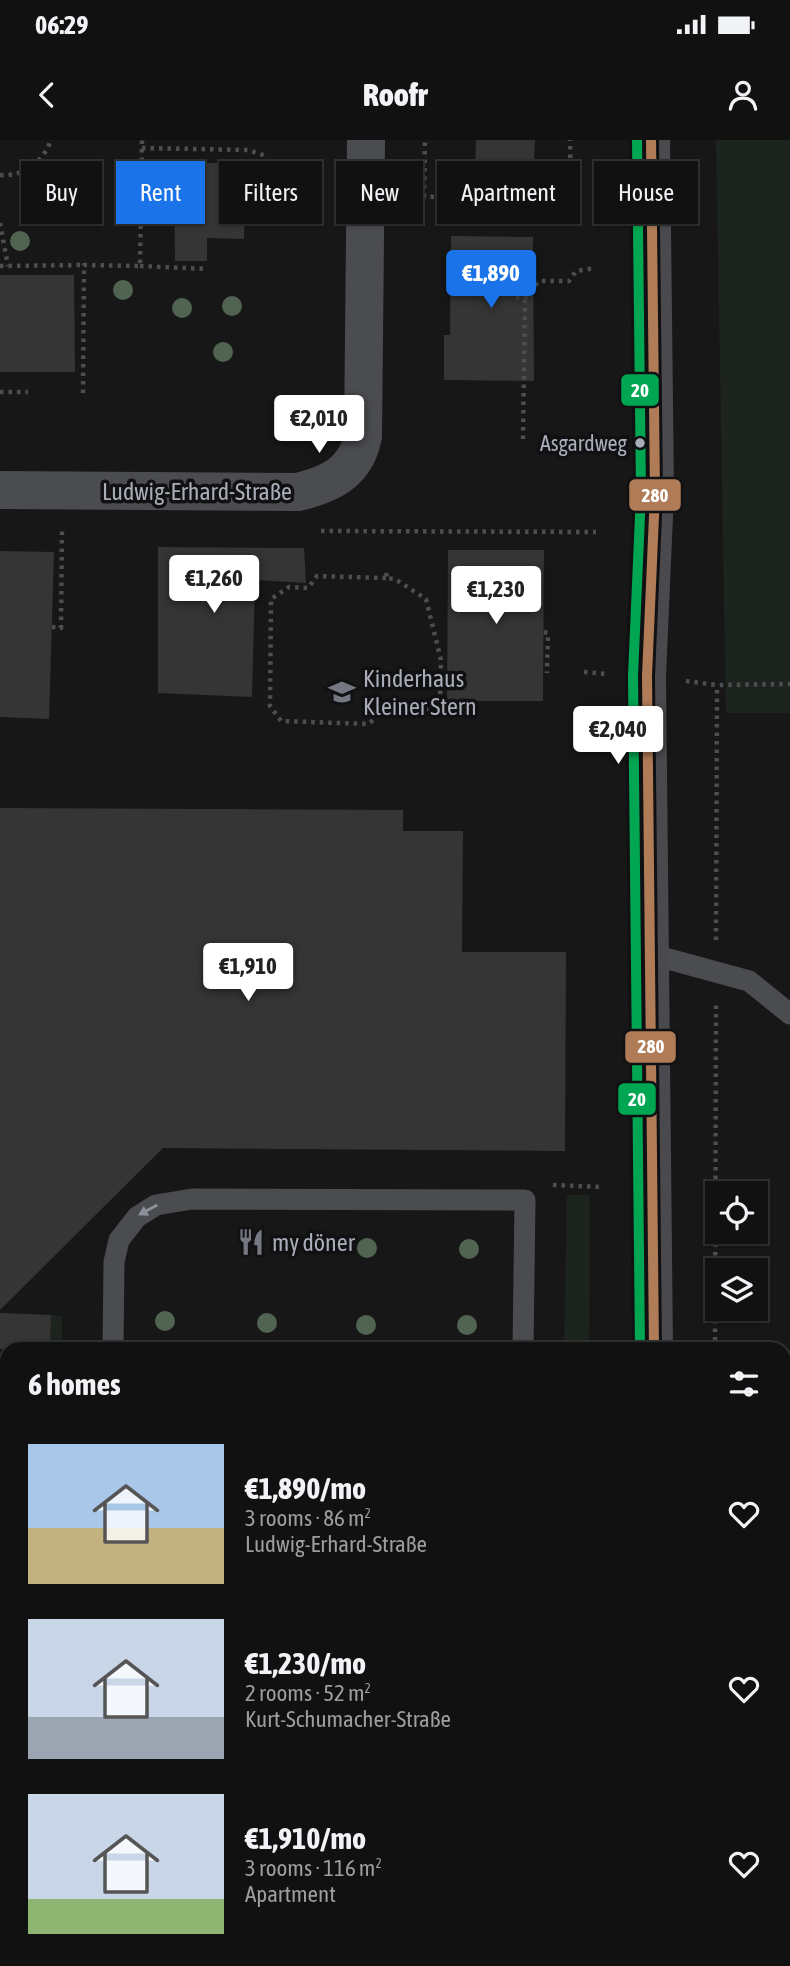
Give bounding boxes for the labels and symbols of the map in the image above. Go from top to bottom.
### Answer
pin: €1,890 [434,250,548,310]
line badge: 20 [620,373,660,407]
text: 20 [631,379,649,401]
pin: €2,010 [262,396,376,455]
place label: Asgardweg [540,430,628,456]
marker: Asgardweg [633,436,647,450]
street label: Ludwig-Erhard-Straße [102,478,292,505]
line badge: 280 [628,478,682,512]
text: 280 [642,484,668,506]
pin: €1,260 [157,556,271,615]
pin: €1,230 [439,566,553,626]
place label: Kinderhaus Kleiner Stern [363,665,477,720]
school or university icon: Kinderhaus Kleiner Stern [327,677,357,707]
pin: €2,040 [561,706,675,766]
pin: €1,910 [191,944,305,1003]
line badge: 280 [624,1030,677,1064]
text: 280 [638,1035,664,1057]
line badge: 20 [617,1082,657,1116]
text: 20 [628,1088,646,1110]
one-way arrow [138,1205,158,1216]
restaurant icon: my döner [236,1227,266,1257]
place label: my döner [272,1229,356,1256]

